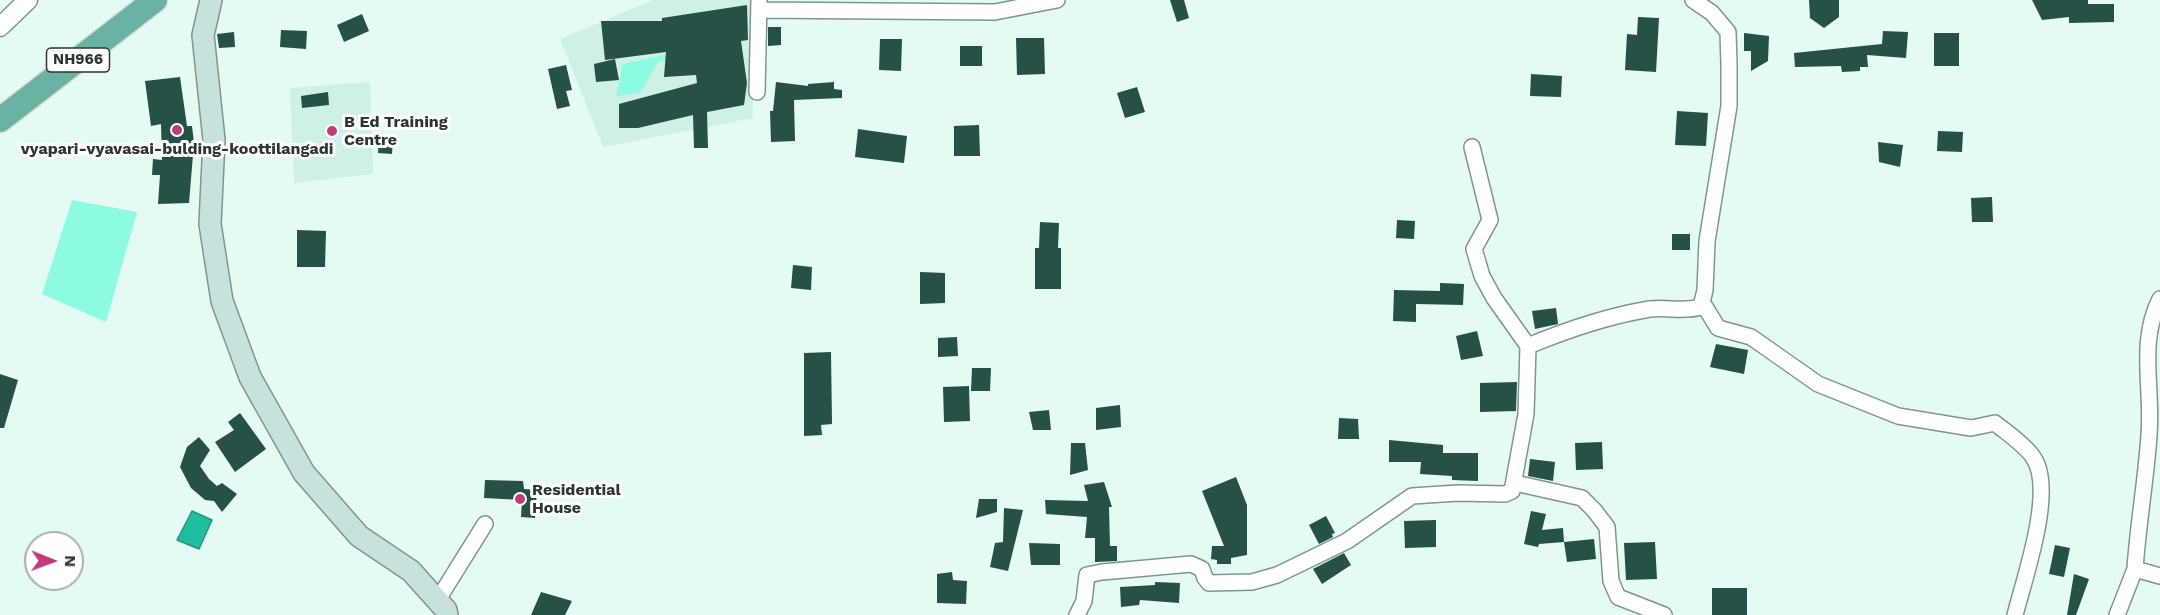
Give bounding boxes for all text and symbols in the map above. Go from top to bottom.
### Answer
road number: NH966 [46,48,110,72]
place label: B Ed Training Centre [344,112,448,150]
marker: vyapari-vyavasai-bulding-koottilangadi [170,123,184,137]
marker: B Ed Training Centre [325,124,339,138]
place label: vyapari-vyavasai-bulding-koottilangadi [21,139,333,159]
place label: Residential House [532,480,621,518]
marker: Residential House [513,492,527,506]
north arrow [24,531,84,591]
text: N [61,555,80,567]

